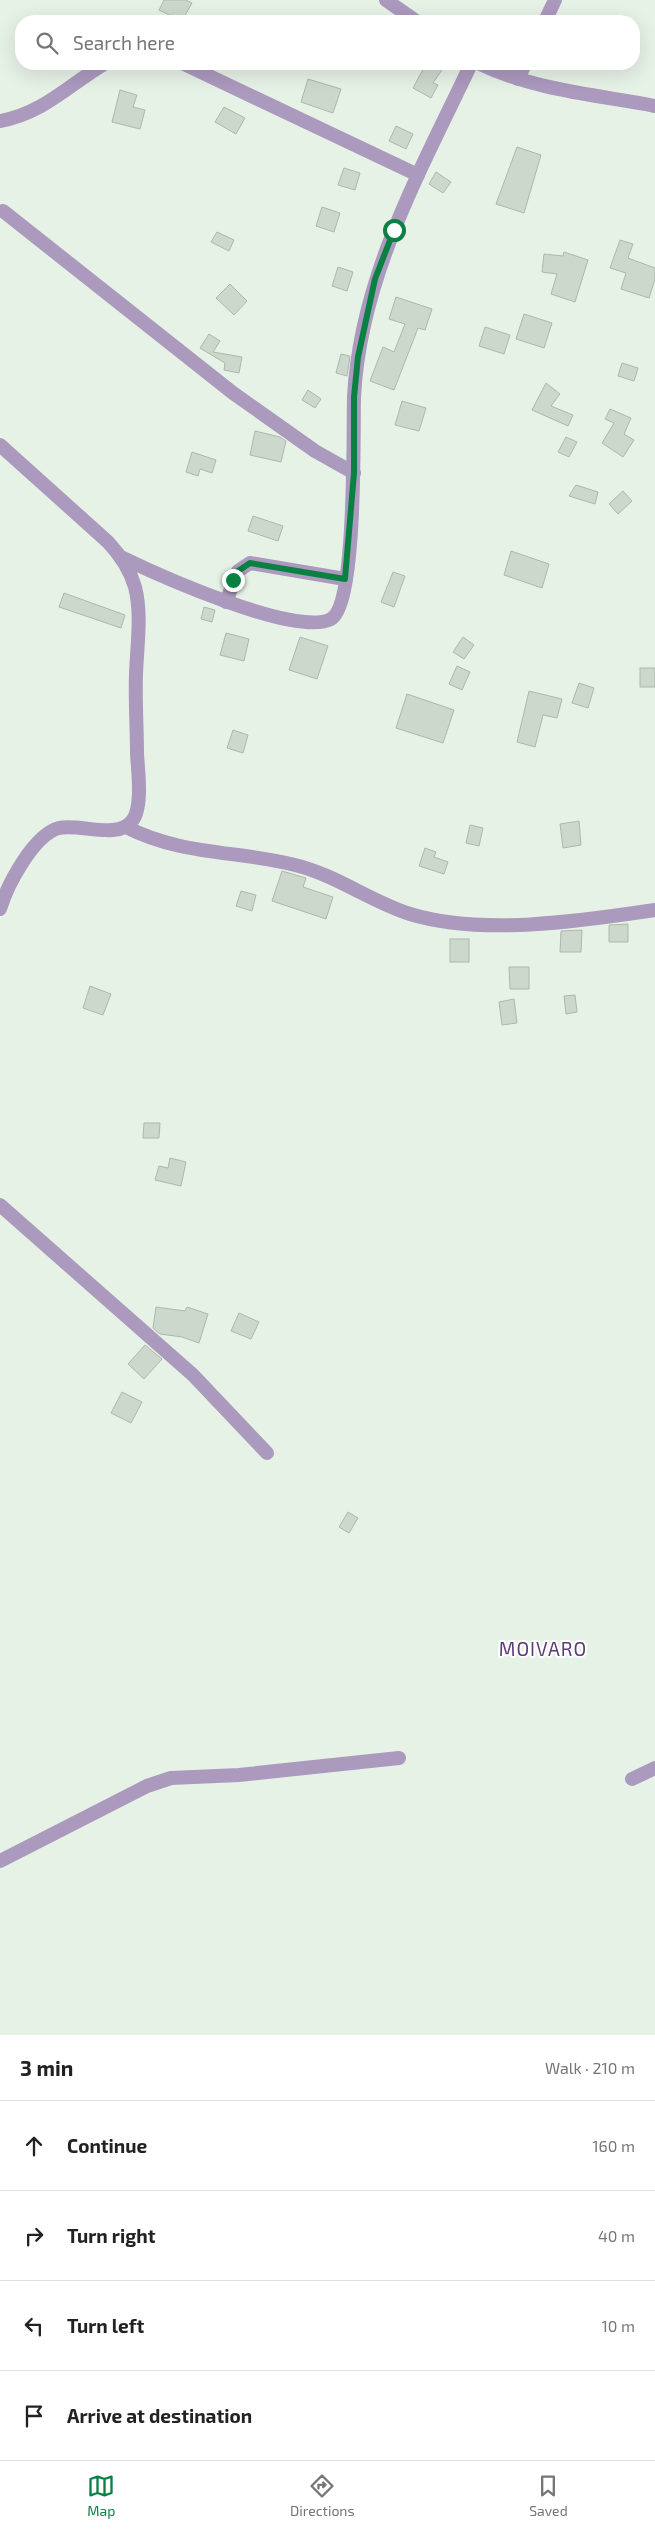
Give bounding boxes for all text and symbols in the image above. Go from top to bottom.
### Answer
search box [15,15,640,70]
icon: search [33,29,61,57]
text: Search here [73,31,175,54]
route start [383,219,406,242]
route end [222,569,245,592]
district label: MOIVARO [499,1637,587,1660]
text: 3 min [20,2055,73,2080]
text: Walk · 210 m [545,2058,635,2077]
icon: ahead [20,2132,48,2160]
text: Continue [67,2134,147,2157]
text: 160 m [592,2136,635,2155]
icon: right [20,2222,48,2250]
text: Turn right [67,2224,155,2247]
text: 40 m [598,2226,635,2245]
icon: left [20,2312,48,2340]
text: Turn left [67,2314,144,2337]
text: 10 m [601,2316,635,2335]
icon: arrive [20,2402,48,2430]
text: Arrive at destination [67,2404,252,2427]
tab: Map [87,2472,115,2519]
tab: Directions [290,2472,355,2519]
tab: Saved [529,2472,568,2519]

